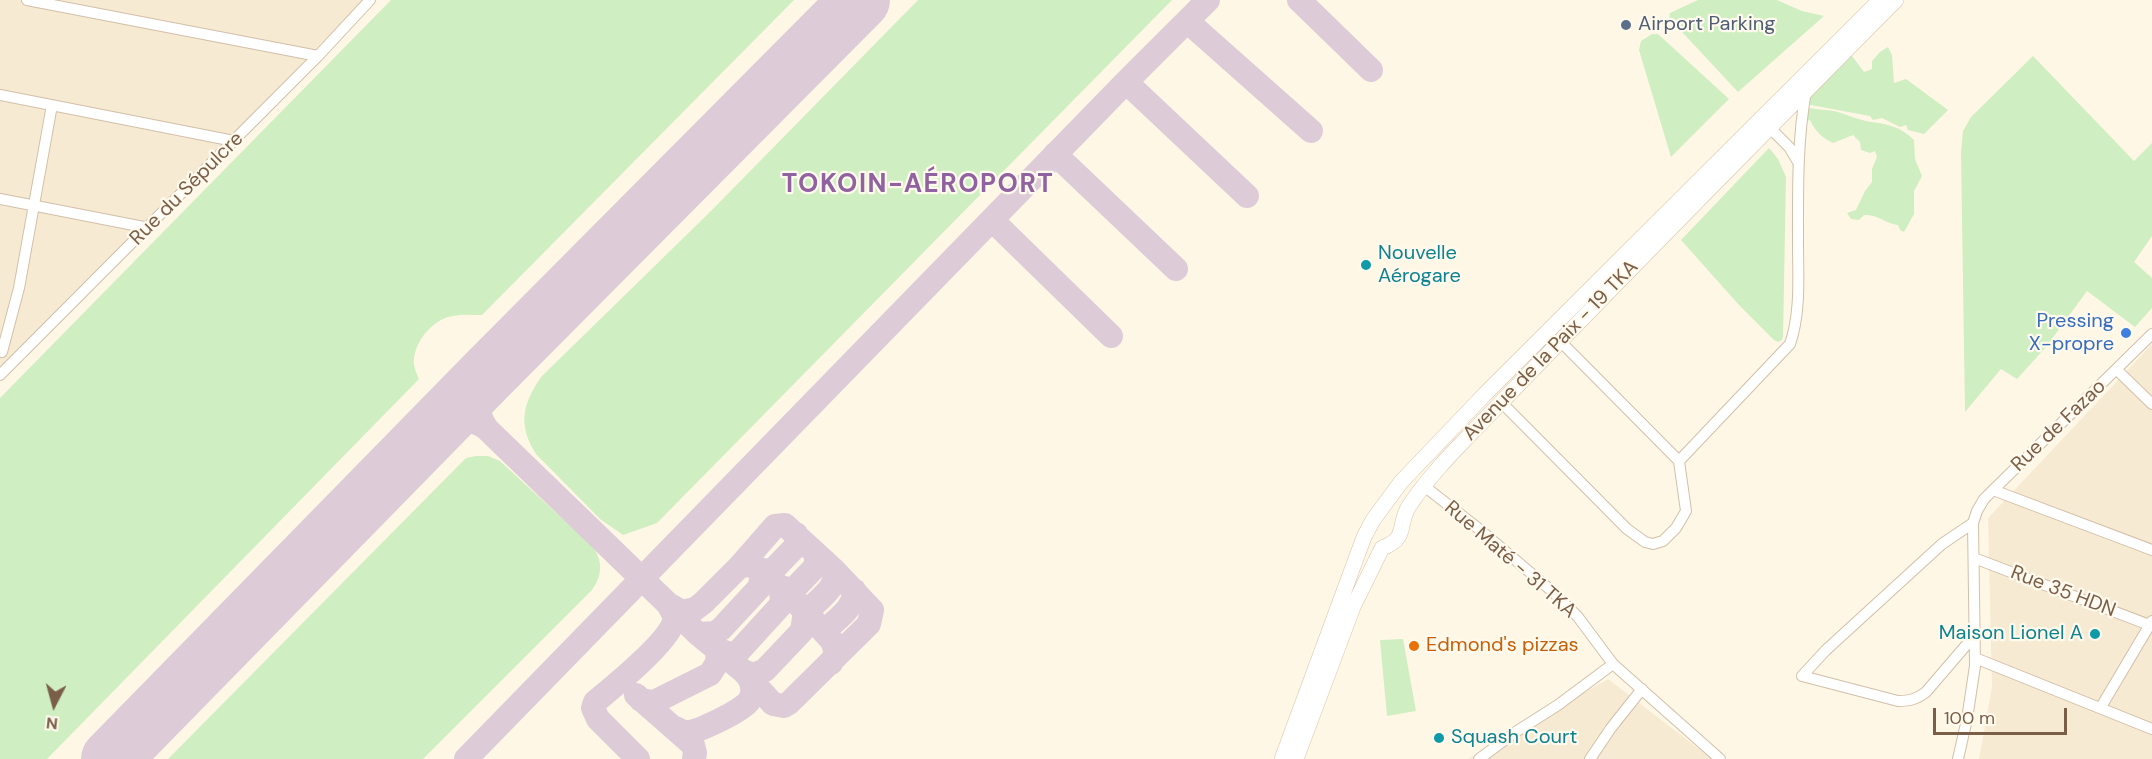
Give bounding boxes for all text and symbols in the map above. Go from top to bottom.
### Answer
place label: Airport Parking [1638,13,1775,37]
marker: Airport Parking [1619,18,1633,32]
street label: Rue du Sépulcre [125,127,249,251]
district label: TOKOIN-AÉROPORT [782,169,1054,201]
place label: Nouvelle Aérogare [1378,242,1461,289]
street label: Avenue de la Paix - 19 TKA [1458,256,1644,446]
marker: Nouvelle Aérogare [1359,258,1373,272]
place label: Pressing X-propre [2029,310,2114,357]
marker: Pressing X-propre [2119,326,2133,340]
street label: Rue de Fazao [2007,375,2111,477]
street label: Rue Maté - 31 TKA [1439,496,1581,624]
street label: Rue 35 HDN [2007,561,2119,623]
place label: Maison Lionel A [1939,622,2083,646]
marker: Maison Lionel A [2088,627,2102,641]
place label: Edmond's pizzas [1426,634,1579,658]
marker: Edmond's pizzas [1407,639,1421,653]
north arrow [24,675,84,735]
scale bar [1936,696,2070,734]
text: 100 m [1944,706,1995,730]
text: N [45,712,59,734]
place label: Squash Court [1451,726,1577,750]
marker: Squash Court [1432,731,1446,745]

